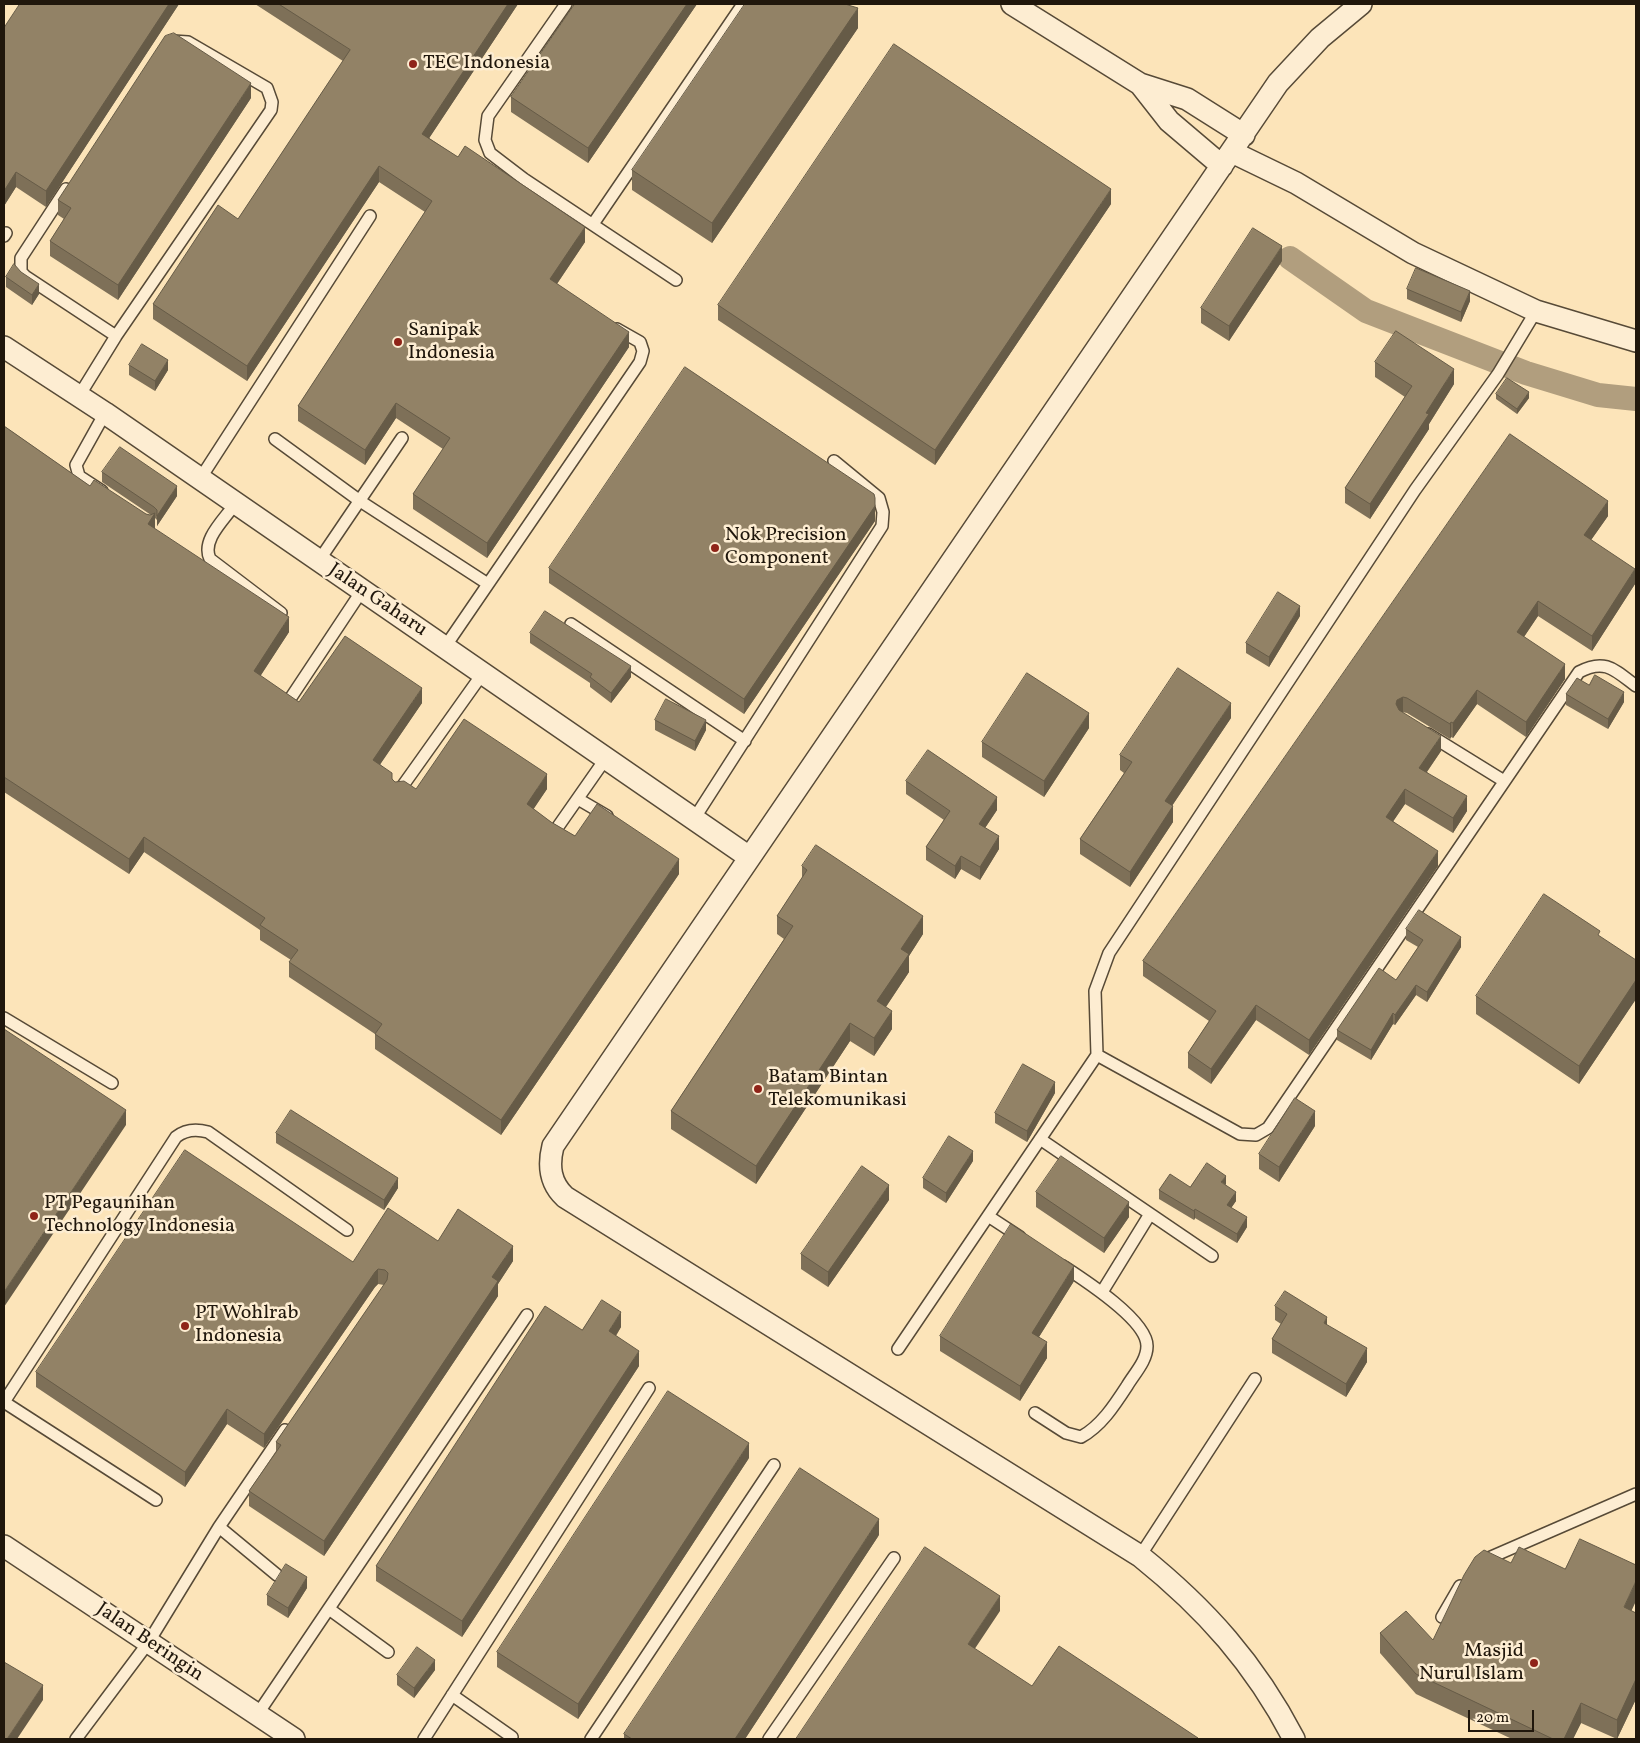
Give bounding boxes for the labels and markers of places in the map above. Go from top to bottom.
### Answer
place label: TEC Indonesia [423,52,550,76]
marker: TEC Indonesia [407,58,419,70]
place label: Sanipak Indonesia [408,319,495,366]
marker: Sanipak Indonesia [392,336,404,348]
place label: Nok Precision Component [725,524,847,571]
marker: Nok Precision Component [709,542,721,554]
place label: Batam Bintan Telekomunikasi [768,1066,907,1113]
marker: Batam Bintan Telekomunikasi [752,1083,764,1095]
place label: PT Pegaunihan Technology Indonesia [44,1192,235,1239]
marker: PT Pegaunihan Technology Indonesia [28,1210,40,1222]
place label: PT Wohlrab Indonesia [195,1302,298,1349]
marker: PT Wohlrab Indonesia [179,1320,191,1332]
place label: Masjid Nurul Islam [1419,1640,1524,1687]
marker: Masjid Nurul Islam [1528,1657,1540,1669]

